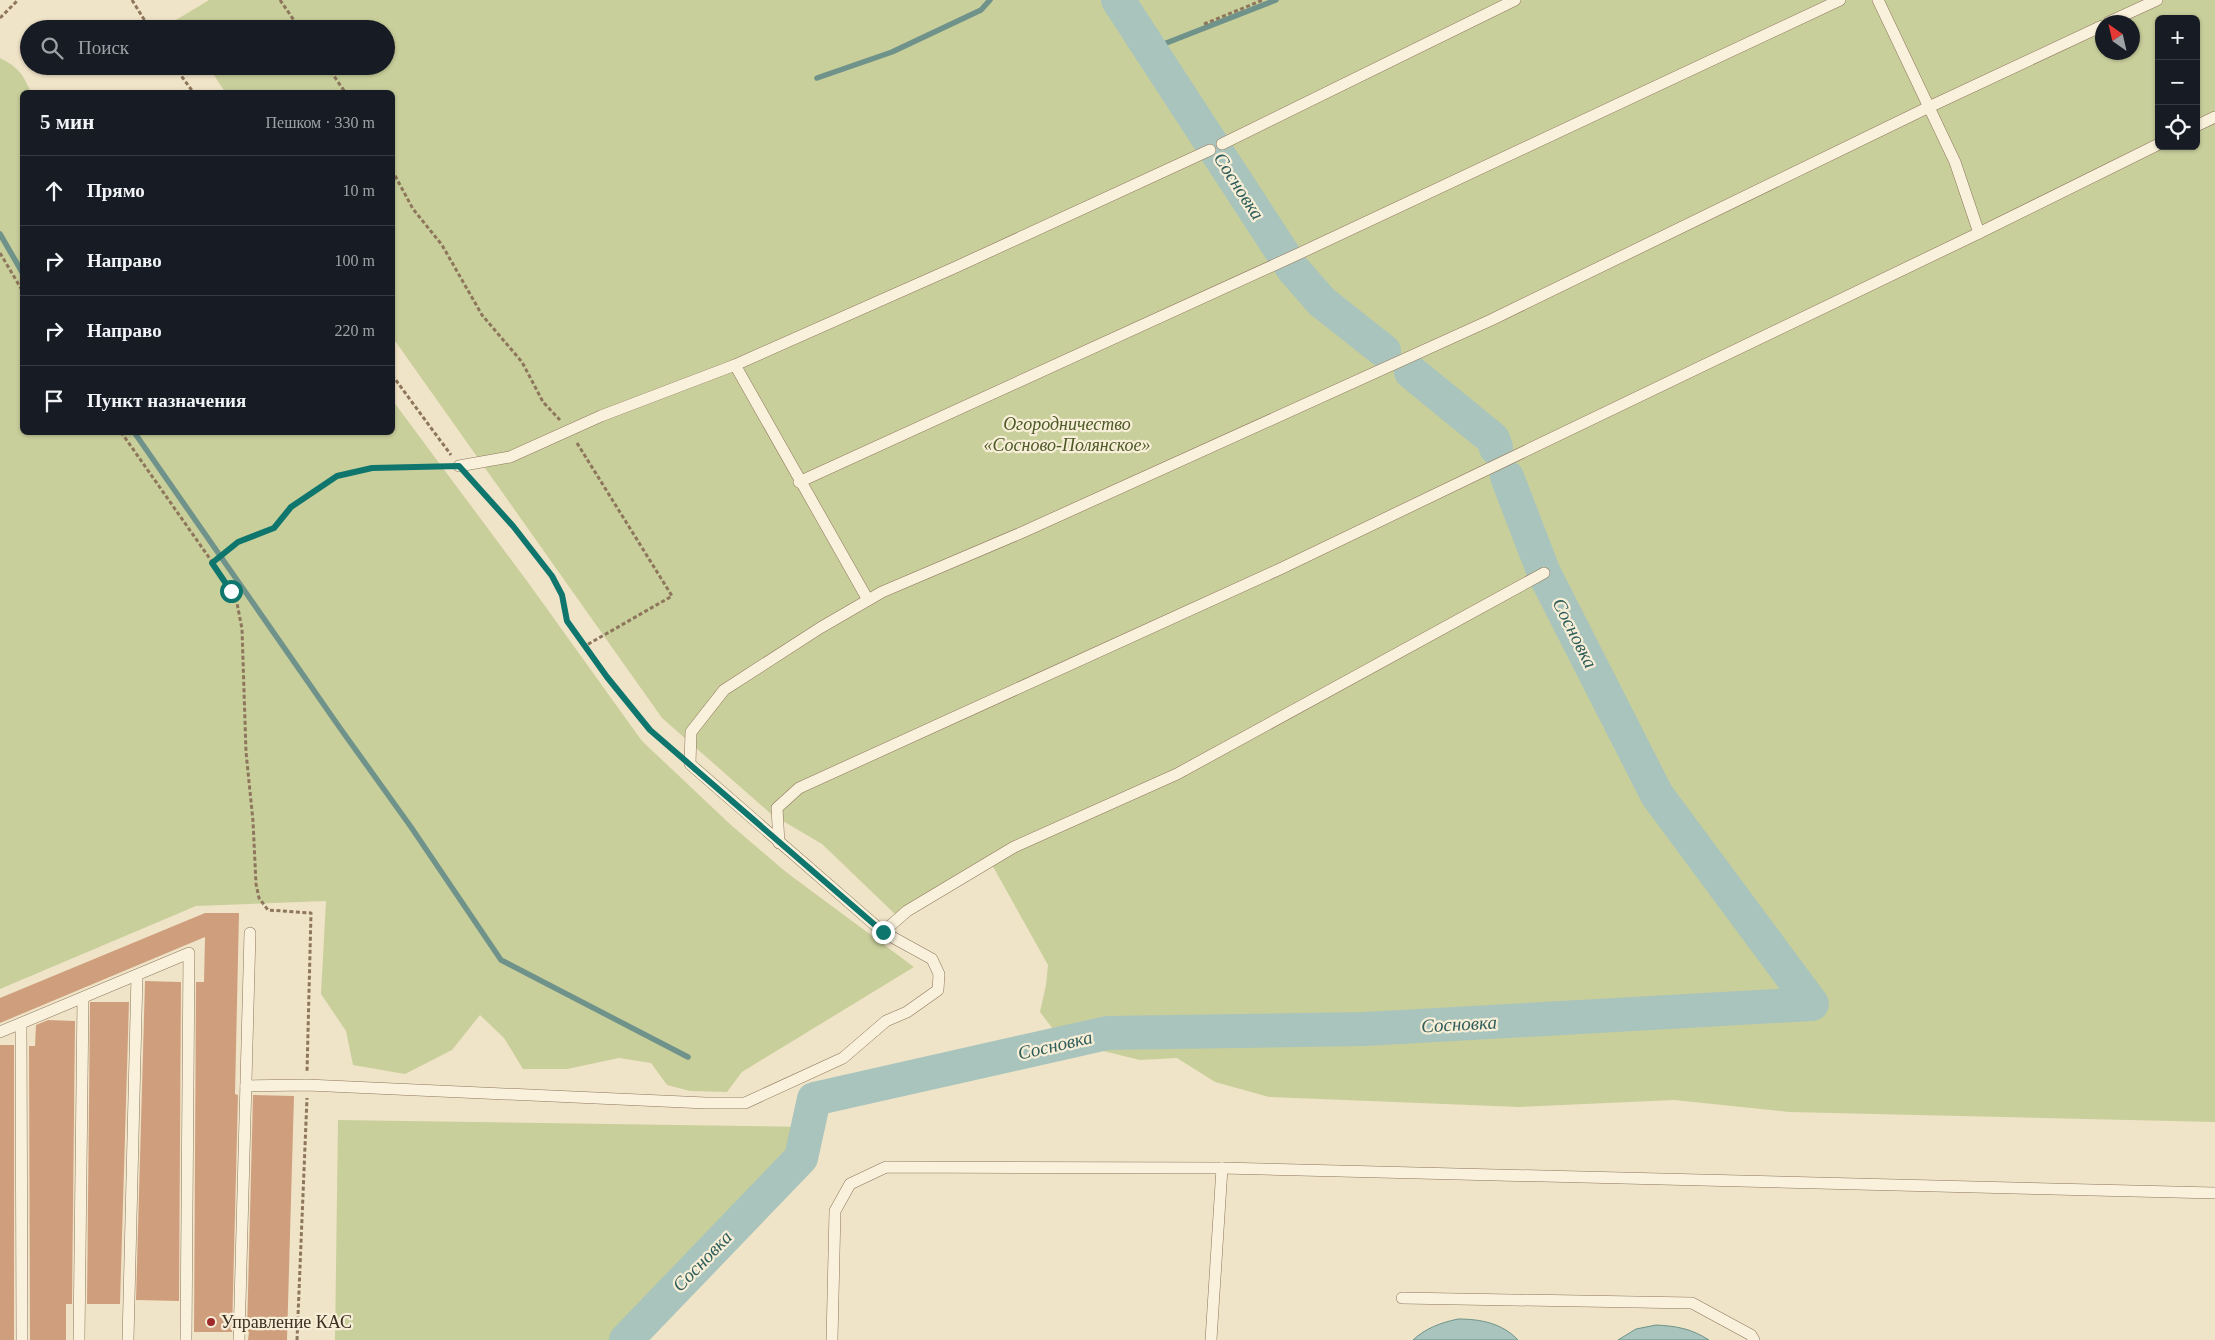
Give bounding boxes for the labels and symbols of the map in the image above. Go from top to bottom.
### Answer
north arrow [2095,15,2140,60]
water label: Сосновка [1210,148,1268,224]
park label: Огородничество «Сосново-Полянское» [983,414,1151,455]
route start [220,580,243,603]
water label: Сосновка [1548,594,1602,672]
route end [872,921,895,944]
water label: Сосновка [1421,1012,1497,1036]
water label: Сосновка [1016,1026,1094,1064]
water label: Сосновка [668,1226,736,1296]
place label: Управление КАС [221,1312,352,1332]
marker: Управление КАС [205,1316,217,1328]

